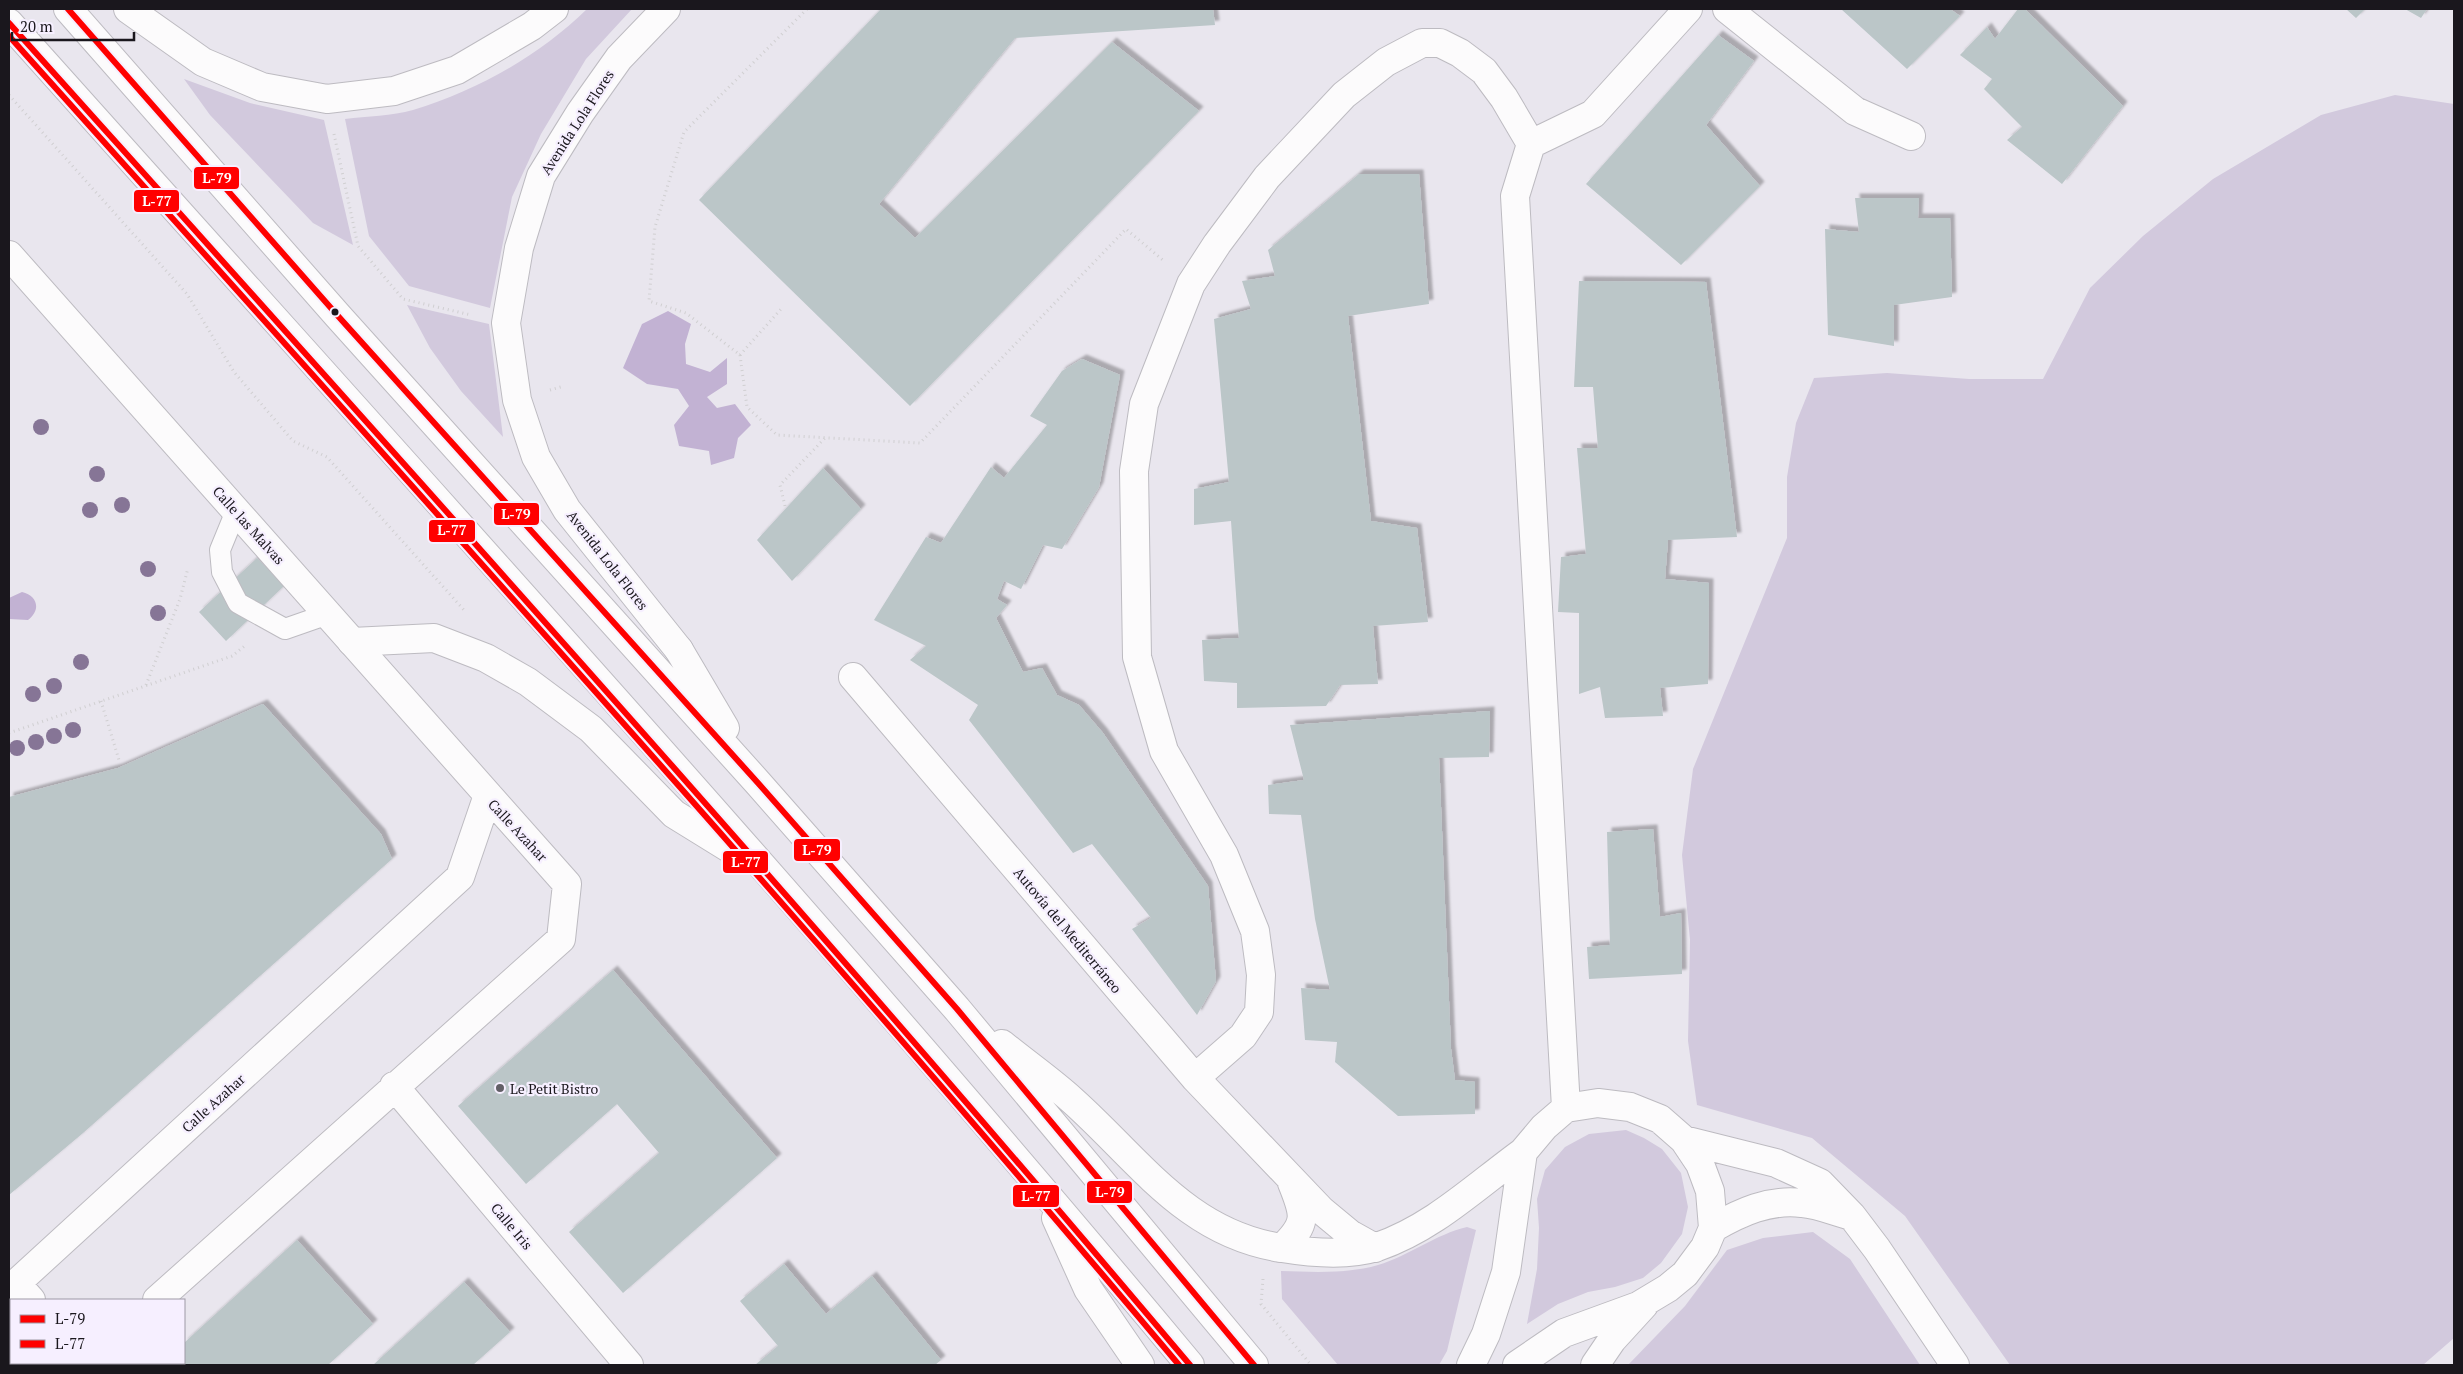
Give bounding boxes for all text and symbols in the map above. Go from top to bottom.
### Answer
scale bar [12,10,135,42]
text: 20 m [20,16,53,36]
street label: Avenida Lola Flores [536,66,618,178]
line badge: L-79 [193,166,240,190]
text: L-79 [202,168,232,187]
line badge: L-77 [133,189,180,213]
text: L-77 [142,191,172,210]
unlabelled marker [330,307,340,317]
street label: Calle las Malvas [209,482,289,568]
line badge: L-79 [493,502,540,526]
text: L-79 [501,504,531,523]
street label: Avenida Lola Flores [563,506,653,614]
line badge: L-77 [428,519,476,543]
text: L-77 [437,520,467,539]
street label: Calle Azahar [484,795,552,866]
line badge: L-79 [793,838,841,862]
text: L-79 [802,840,832,859]
line badge: L-77 [722,850,769,874]
text: L-77 [731,852,761,871]
street label: Autovía del Mediterráneo [1010,863,1126,997]
street label: Calle Azahar [177,1069,249,1136]
place label: Le Petit Bistro [510,1079,599,1098]
marker: Le Petit Bistro [494,1082,506,1094]
line badge: L-79 [1086,1180,1133,1204]
text: L-79 [1095,1182,1125,1201]
line badge: L-77 [1012,1184,1060,1208]
text: L-77 [1021,1186,1051,1205]
street label: Calle Iris [487,1199,537,1253]
legend [10,1299,185,1364]
text: L-79 [55,1308,85,1328]
text: L-77 [55,1333,85,1353]

